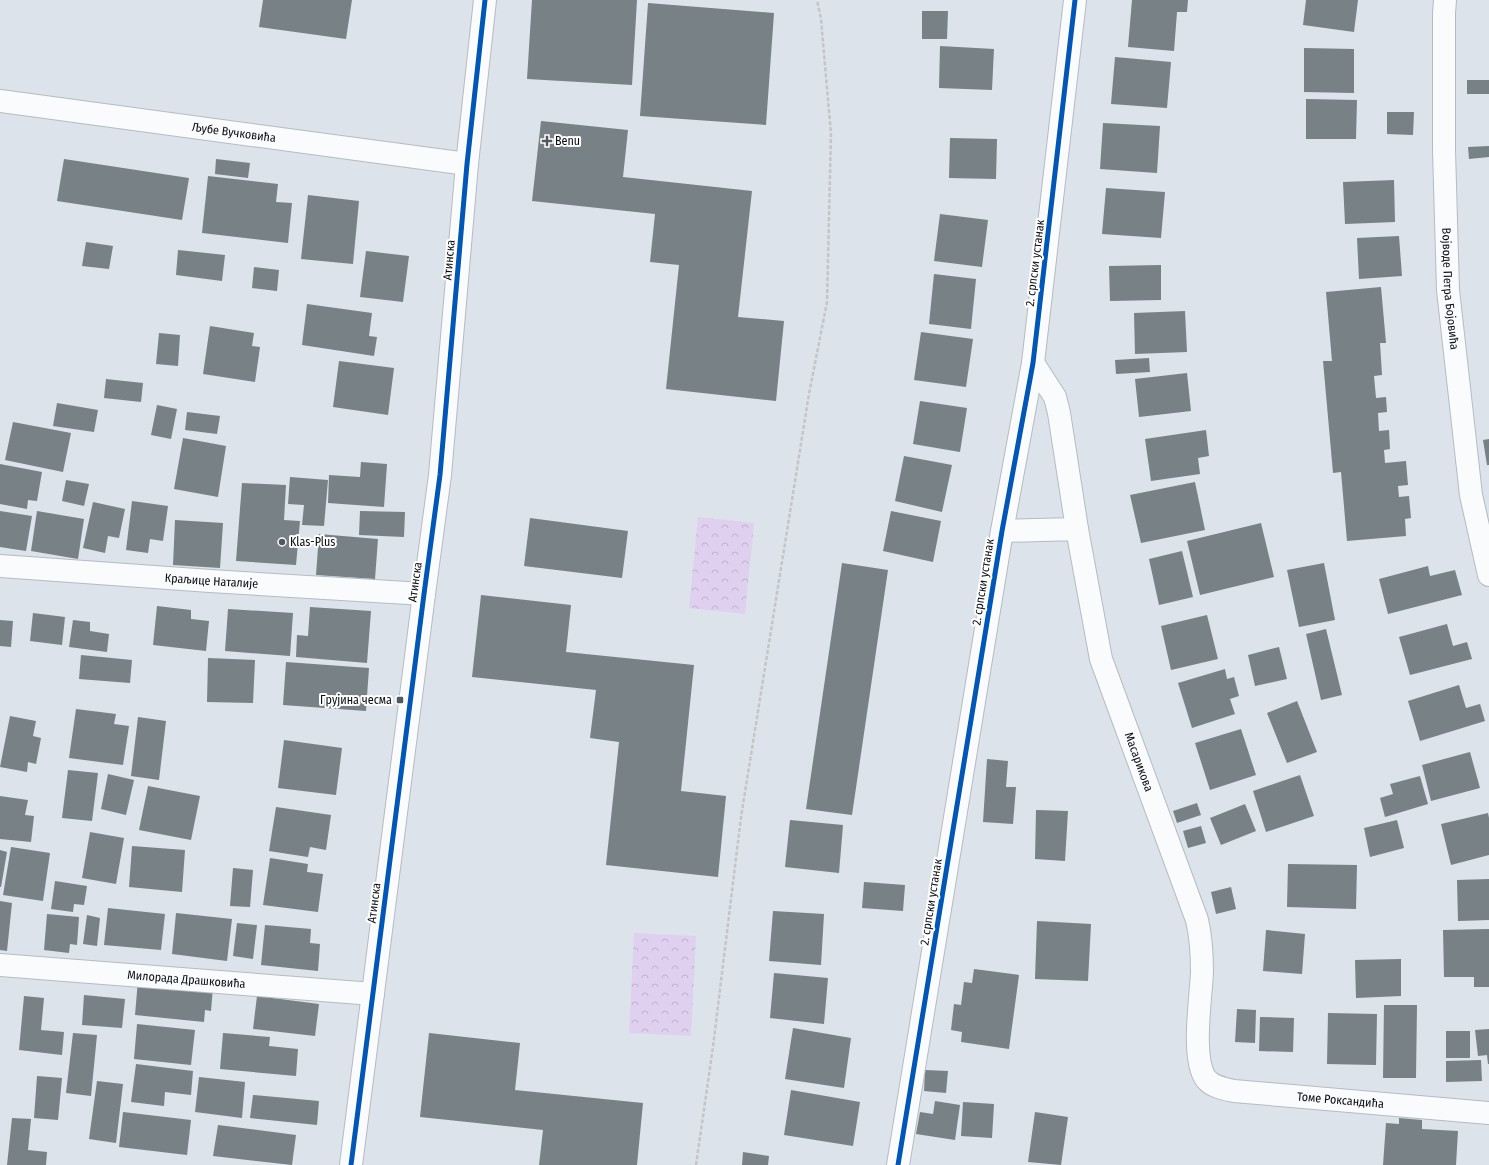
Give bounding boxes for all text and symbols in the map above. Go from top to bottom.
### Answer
street label: Љубе Вучковића [191,120,277,145]
place label: Benu [555,134,580,148]
marker: Benu [542,136,552,146]
street label: 2. српски устанак [1023,218,1047,307]
street label: Војводе Петра Бојовића [1439,228,1462,351]
street label: Атинска [440,239,458,281]
place label: Klas-Plus [290,535,335,549]
marker: Klas-Plus [277,537,287,547]
street label: 2. српски устанак [969,537,997,626]
street label: Атинска [405,561,425,603]
street label: Краљице Наталије [164,571,259,591]
place label: Грујина чесма [320,693,392,707]
marker: Грујина чесма [395,695,405,705]
street label: Масарикова [1122,731,1156,794]
street label: 2. српски устанак [917,857,945,946]
street label: Атинска [365,882,383,924]
street label: Милорада Драшковића [127,968,246,991]
street label: Томе Роксандића [1296,1089,1385,1111]

